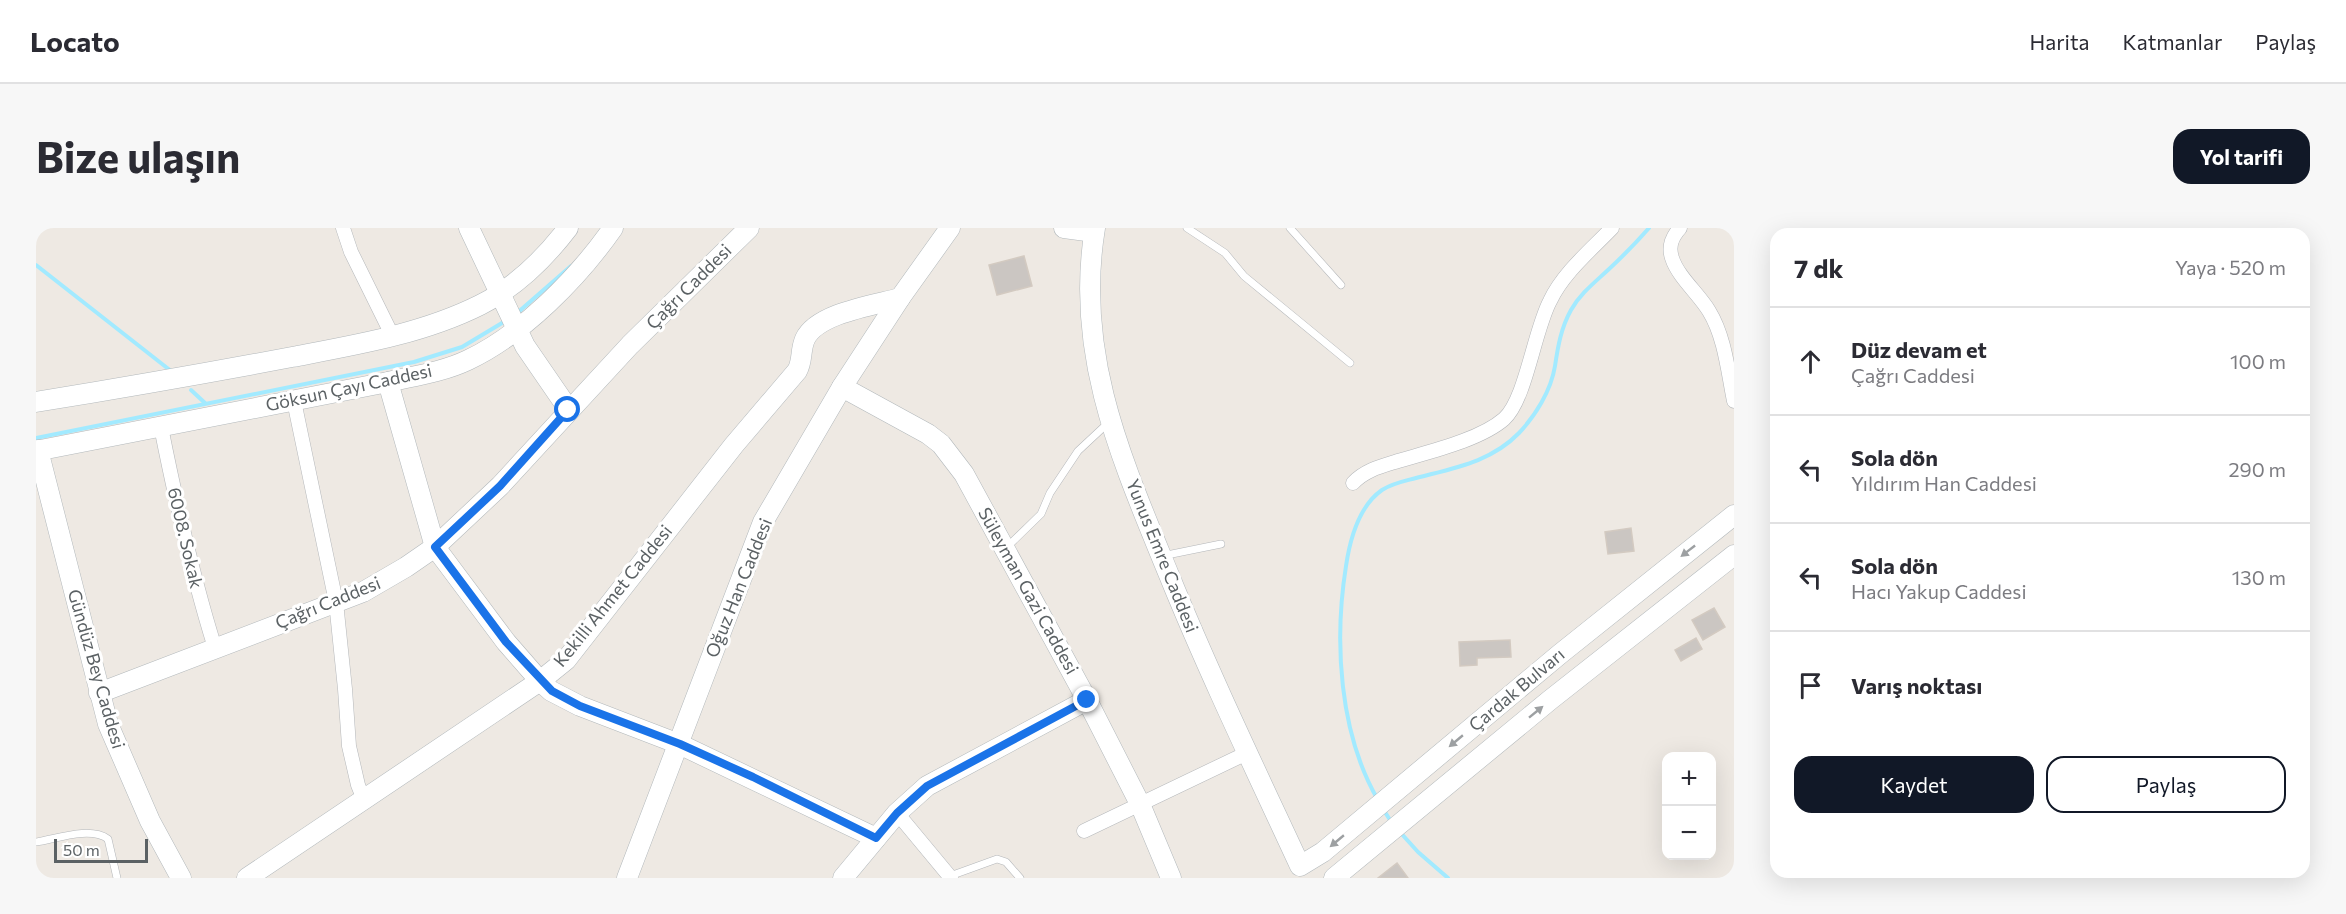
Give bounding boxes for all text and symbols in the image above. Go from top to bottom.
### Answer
text: Locato [30,24,120,58]
text: Harita [2029,29,2090,54]
text: Katmanlar [2123,29,2222,54]
text: Paylaş [2255,29,2316,54]
button: Yol tarifi [2173,129,2310,184]
text: Bize ulaşın [36,130,240,182]
street label: Çağrı Caddesi [641,239,736,334]
text: 7 dk [1794,252,1843,283]
text: Yaya · 520 m [2175,255,2286,279]
text: Düz devam et [1851,336,1987,363]
icon: ahead [1794,345,1827,378]
text: 100 m [2230,349,2286,373]
street label: Göksun Çayı Caddesi [264,359,434,415]
text: Çağrı Caddesi [1851,363,1975,387]
route start [554,396,580,422]
text: Sola dön [1851,444,1938,471]
icon: left [1794,453,1827,486]
text: 290 m [2228,457,2286,481]
text: Yıldırım Han Caddesi [1851,471,2037,495]
street label: Yunus Emre Caddesi [1122,476,1204,636]
street label: 6008. Sokak [164,485,208,591]
street label: Süleyman Gazi Caddesi [974,503,1084,678]
street label: Oğuz Han Caddesi [700,515,776,661]
street label: Kekilli Ahmet Caddesi [548,520,676,671]
one-way arrow [1680,545,1696,558]
text: Sola dön [1851,552,1938,579]
icon: left [1794,561,1827,594]
text: 130 m [2232,565,2286,589]
street label: Çağrı Caddesi [272,571,383,633]
text: Hacı Yakup Caddesi [1851,579,2027,603]
street label: Gündüz Bey Caddesi [64,586,130,751]
street label: Çardak Bulvarı [1464,643,1569,736]
icon: arrive [1794,669,1827,702]
text: Varış noktası [1851,672,1982,699]
route end [1073,686,1099,712]
one-way arrow [1528,705,1544,718]
one-way arrow [1449,734,1464,747]
map controls [1662,752,1716,860]
button: + [1662,752,1716,806]
button: Kaydet [1794,756,2034,813]
button: Paylaş [2046,756,2286,813]
button: − [1662,806,1716,860]
one-way arrow [1329,834,1345,847]
scale bar [54,836,148,864]
text: 50 m [63,840,100,859]

